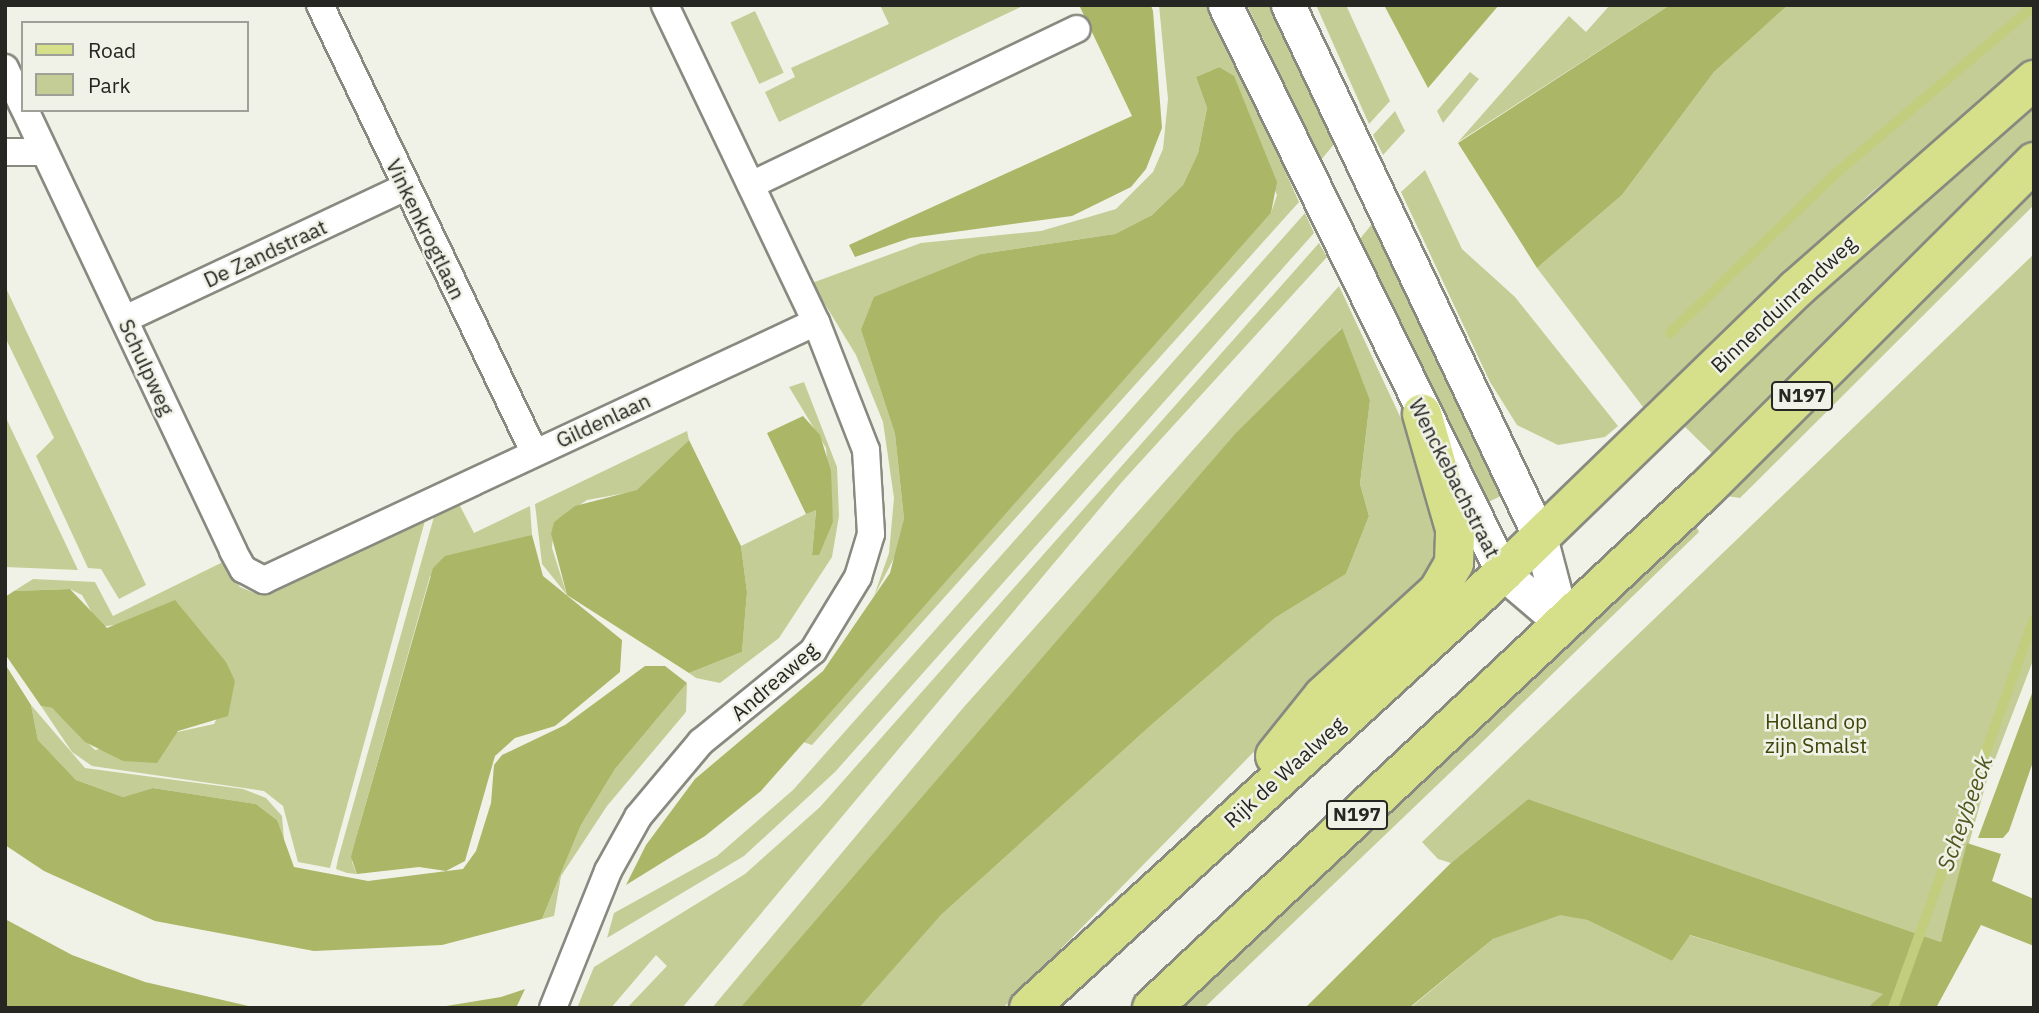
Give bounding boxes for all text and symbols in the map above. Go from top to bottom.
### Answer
legend [21,21,248,112]
text: Road [88,36,136,64]
text: Park [88,71,131,99]
street label: Vinkenkrogtlaan [381,155,471,303]
street label: De Zandstraat [199,213,331,293]
street label: Binnenduinrandweg [1705,230,1861,378]
street label: Schulpweg [114,315,180,419]
road number: N197 [1770,380,1834,412]
street label: Gildenlaan [552,387,654,453]
street label: Wenckebachstraat [1404,394,1506,562]
street label: Andreaweg [726,637,822,725]
park label: Holland op zijn Smalst [1765,708,1867,758]
street label: Rijk de Waalweg [1218,711,1350,833]
water label: Scheybeeck [1930,752,1998,874]
road number: N197 [1326,800,1388,830]

